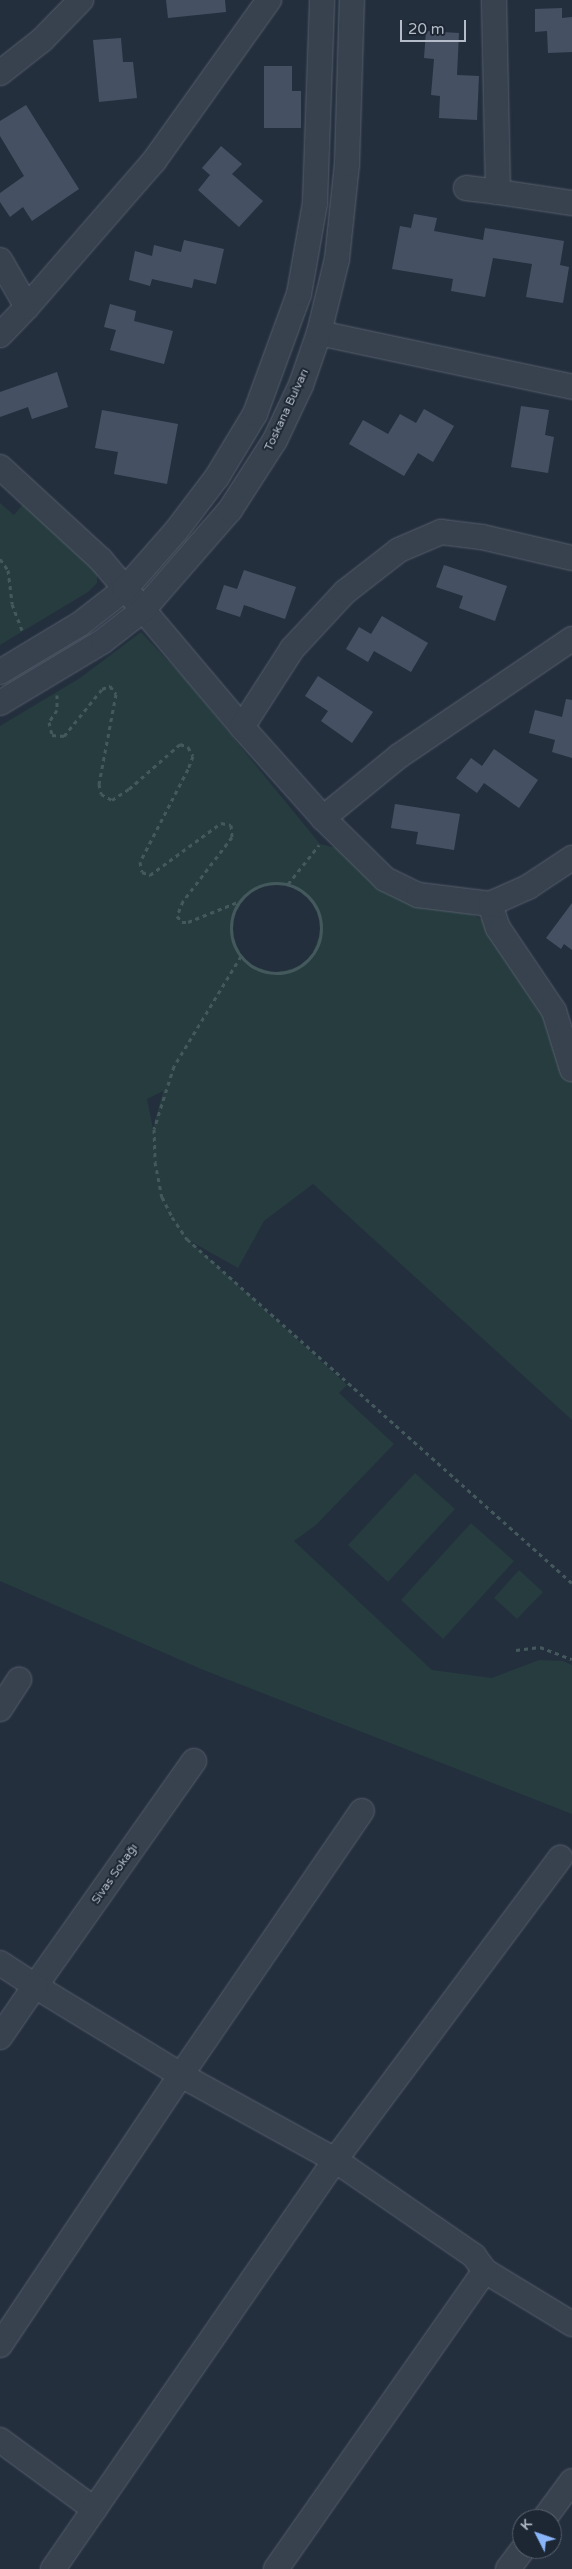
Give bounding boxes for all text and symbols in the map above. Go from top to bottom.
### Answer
scale bar [402,10,468,42]
text: 20 m [408,20,445,38]
street label: Toskana Bulvarı [262,367,312,453]
street label: Sivas Sokağı [89,1841,141,1907]
north arrow [512,2509,562,2559]
text: K [517,2515,536,2534]

